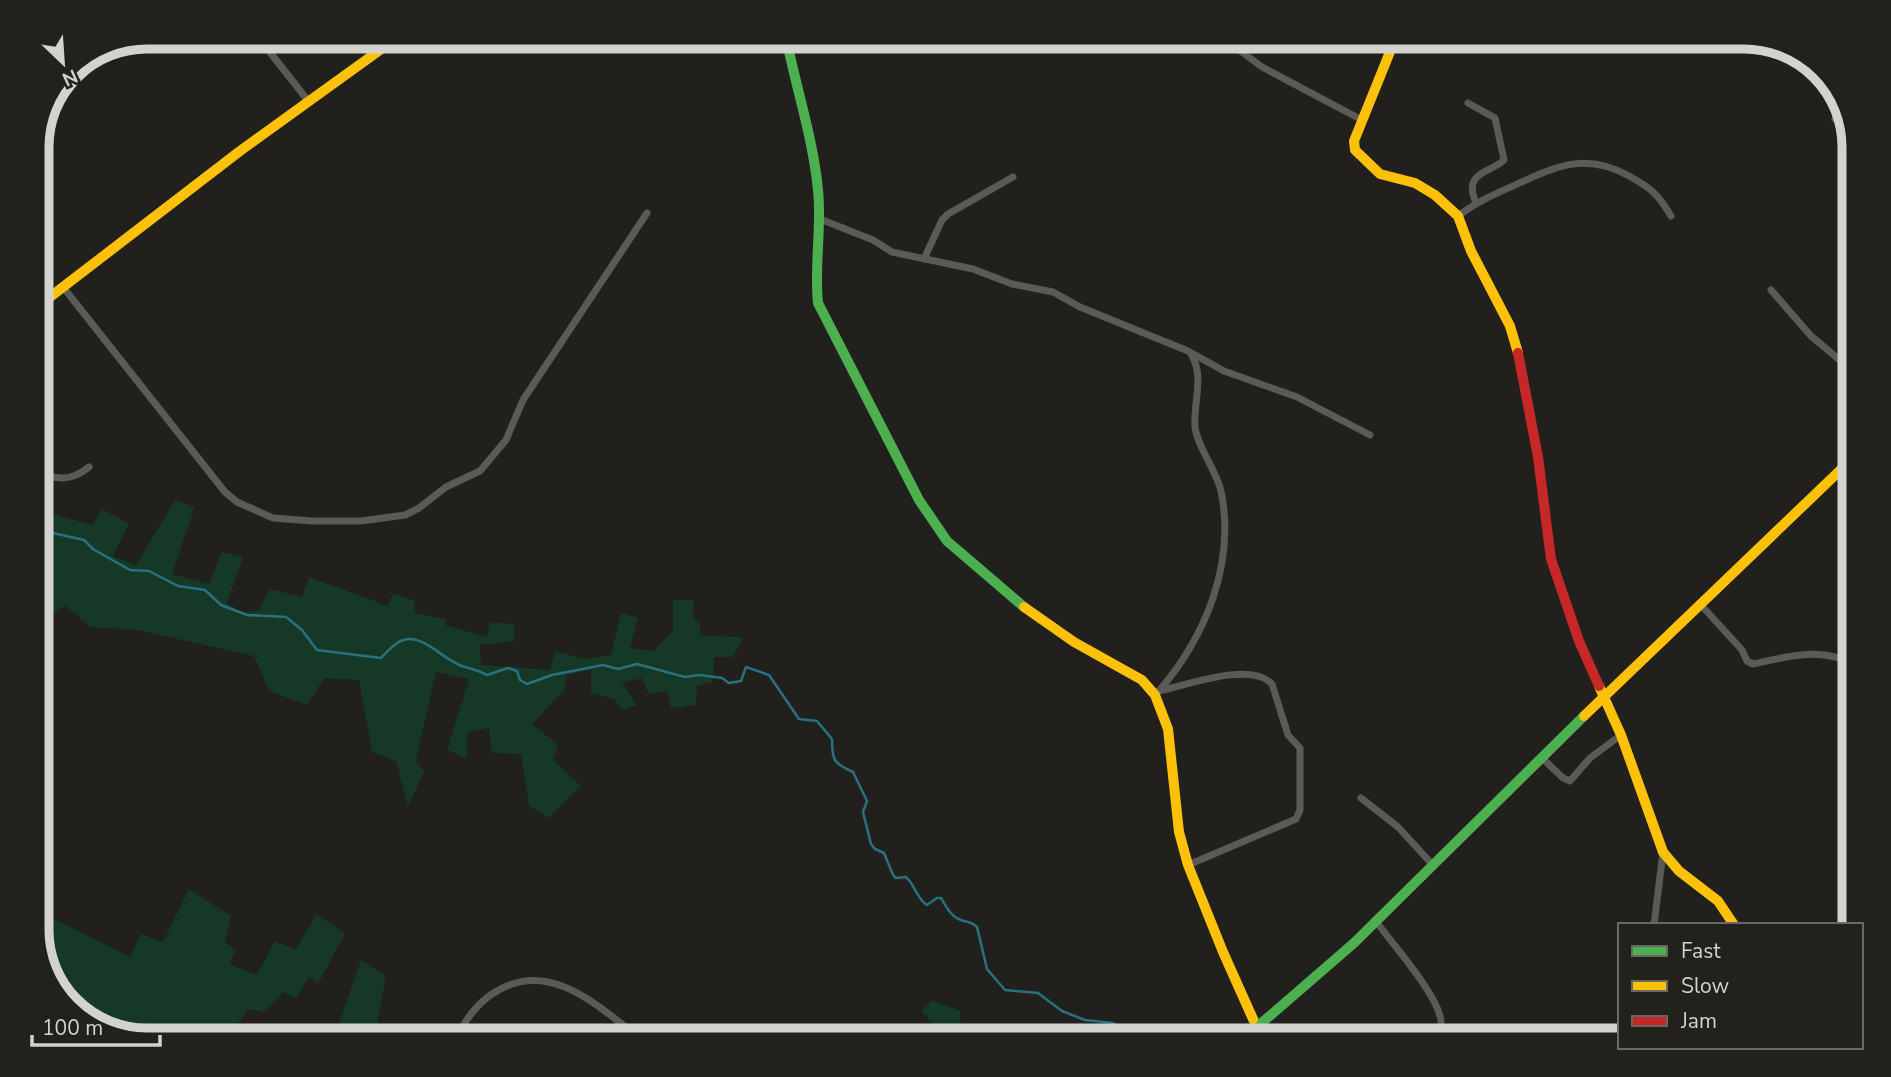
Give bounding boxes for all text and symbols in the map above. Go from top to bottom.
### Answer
north arrow [28,28,98,98]
text: N [58,63,82,92]
legend [1618,923,1863,1049]
text: Fast [1681,937,1721,965]
text: Slow [1681,972,1730,1000]
scale bar [32,1004,159,1048]
text: Jam [1680,1007,1717,1035]
text: 100 m [42,1014,103,1042]

